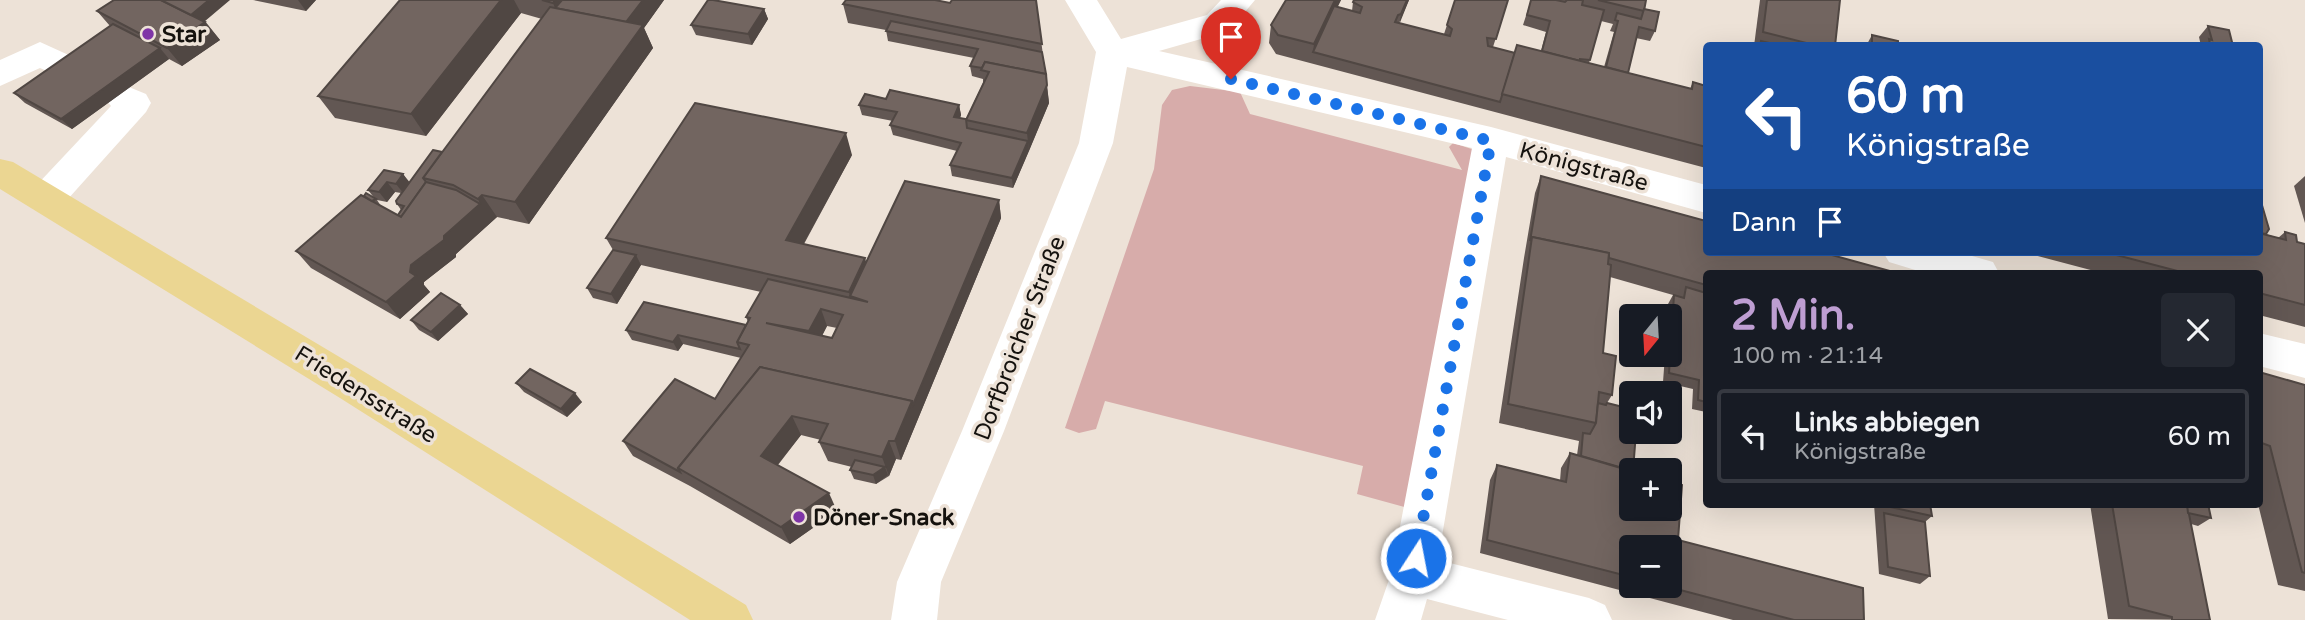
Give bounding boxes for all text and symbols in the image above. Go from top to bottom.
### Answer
pin [1201,7,1261,79]
icon: arrive [1212,18,1250,56]
place label: Star [162,21,207,49]
marker: Star [140,26,156,42]
text: 60 m [1846,67,1965,126]
icon: left [1731,70,1822,161]
text: Königstraße [1846,127,2030,165]
street label: Königstraße [1516,136,1651,198]
icon: arrive [1811,203,1849,241]
text: Dann [1731,207,1797,238]
street label: Dorfbroicher Straße [968,232,1072,444]
text: 2 Min. [1731,290,1855,341]
button: close [2161,293,2235,367]
north arrow [1619,304,1682,368]
map controls [1619,304,1682,598]
street label: Friedensstraße [289,340,442,450]
text: 100 m · 21:14 [1731,342,1883,370]
button: sound [1619,381,1682,444]
text: Links abbiegen [1794,407,1980,438]
icon: left [1735,417,1773,455]
text: 60 m [2168,421,2231,452]
text: Königstraße [1794,438,1926,466]
button: + [1619,458,1682,521]
place label: Döner-Snack [813,504,955,532]
marker: Döner-Snack [791,509,807,525]
position arrow [1379,521,1453,595]
button: − [1619,535,1682,598]

